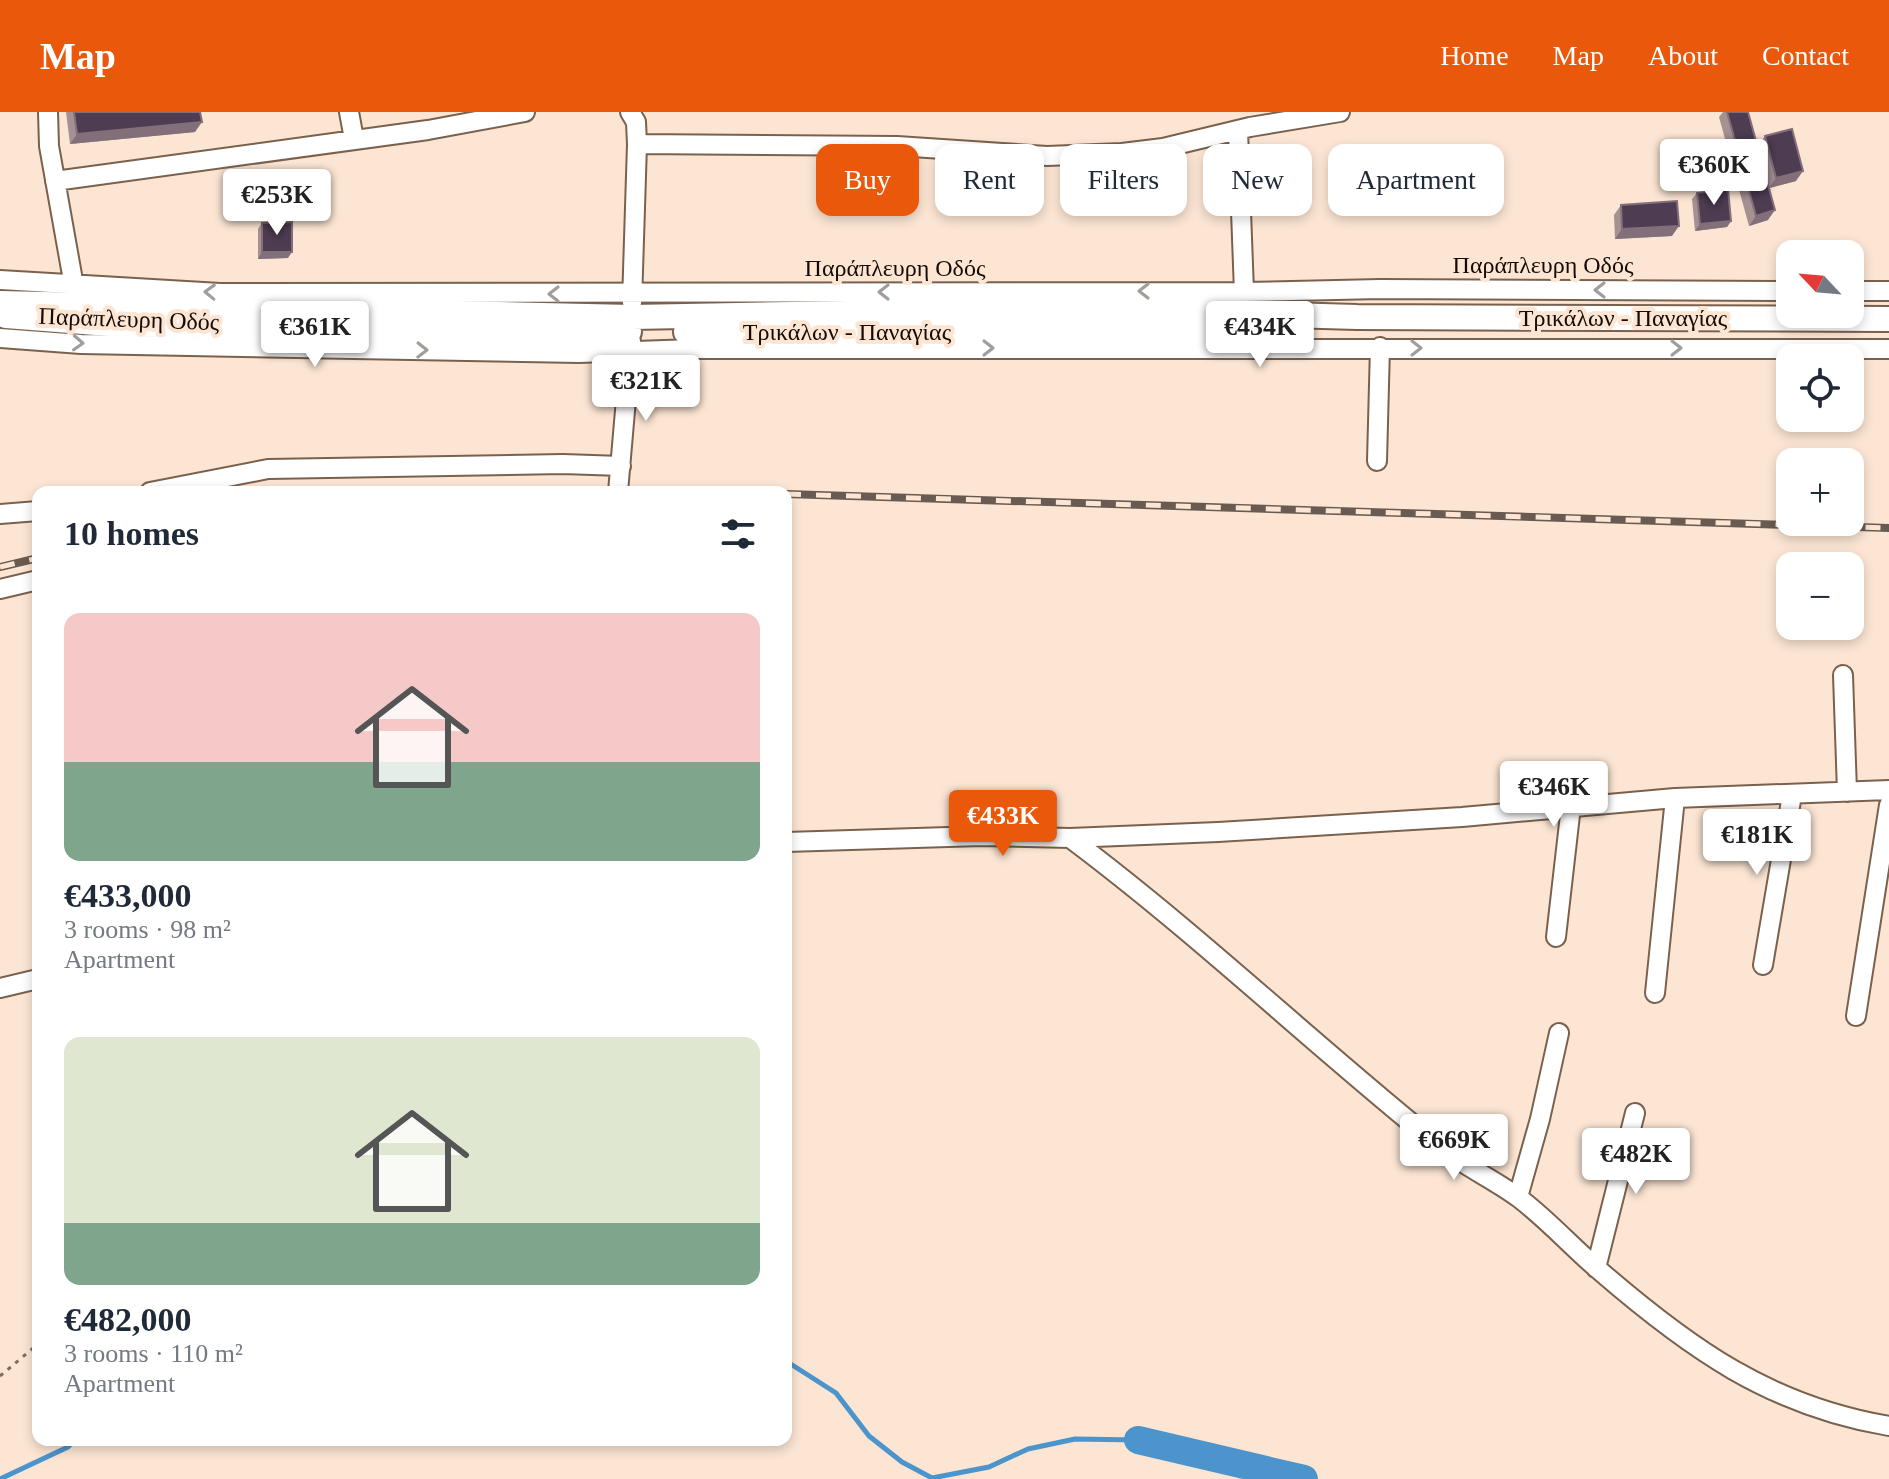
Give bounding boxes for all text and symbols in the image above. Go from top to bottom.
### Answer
text: Map [40,35,116,77]
text: Home [1440,40,1509,71]
text: Map [1553,40,1604,71]
text: About [1648,40,1718,71]
text: Contact [1762,40,1849,71]
pin: €360K [1658,139,1770,207]
chip: Buy [816,144,919,216]
chip: Rent [935,144,1044,216]
chip: Filters [1060,144,1187,216]
chip: New [1203,144,1312,216]
chip: Apartment [1328,144,1504,216]
text: €360K [1678,150,1750,179]
pin: €253K [221,169,333,237]
text: €253K [241,180,313,209]
north arrow [1776,240,1864,328]
map controls [1776,240,1864,640]
street label: Παράπλευρη Οδός [1453,252,1634,278]
street label: Παράπλευρη Οδός [805,255,986,281]
one-way arrow [1593,281,1606,299]
one-way arrow [1137,282,1150,300]
one-way arrow [877,283,890,301]
one-way arrow [203,284,216,301]
one-way arrow [547,285,560,303]
pin: €361K [259,301,371,369]
pin: €434K [1204,301,1316,369]
street label: Παράπλευρη Οδός [38,303,220,335]
street label: Τρικάλων - Παναγίας [1519,305,1728,331]
text: €361K [279,312,351,341]
text: €434K [1224,312,1296,341]
street label: Τρικάλων - Παναγίας [743,319,952,345]
one-way arrow [72,335,85,352]
one-way arrow [982,339,995,357]
one-way arrow [1410,339,1423,356]
one-way arrow [1670,339,1683,357]
one-way arrow [416,341,429,359]
button: locate [1776,344,1864,432]
pin: €321K [590,355,702,423]
text: €321K [610,366,682,395]
button: + [1776,448,1864,536]
icon: filters [716,512,760,556]
text: 10 homes [64,515,199,552]
button: − [1776,552,1864,640]
icon: home [340,665,484,809]
pin: €346K [1498,761,1610,829]
text: €346K [1518,772,1590,801]
pin: €433K [947,790,1059,858]
text: €433K [967,801,1039,830]
pin: €181K [1701,809,1813,877]
text: €181K [1721,820,1793,849]
text: €433,000 [64,877,192,914]
text: 3 rooms · 98 m² [64,915,231,944]
text: Apartment [64,945,175,974]
icon: home [340,1089,484,1233]
pin: €669K [1398,1114,1510,1182]
text: €669K [1418,1125,1490,1154]
pin: €482K [1580,1128,1692,1196]
text: €482K [1600,1139,1672,1168]
text: €482,000 [64,1301,192,1338]
text: 3 rooms · 110 m² [64,1339,243,1368]
text: Apartment [64,1369,175,1398]

